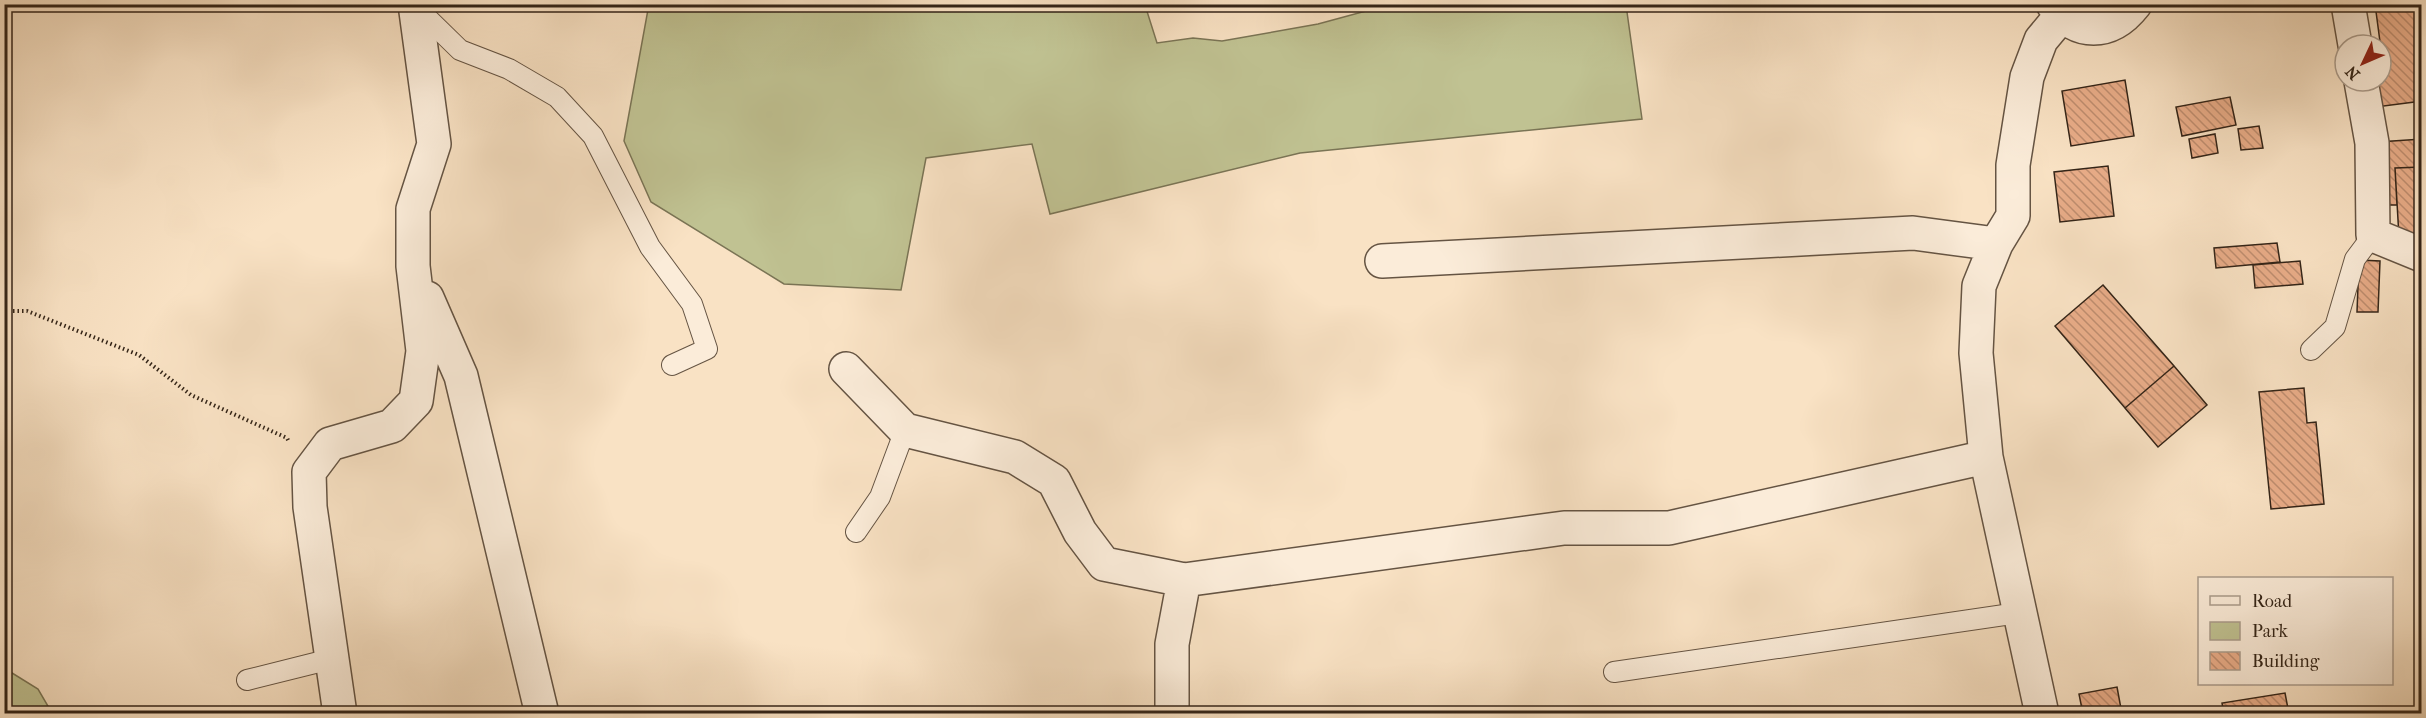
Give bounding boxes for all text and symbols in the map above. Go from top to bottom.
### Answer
north arrow [2333,33,2393,93]
text: N [2341,61,2364,84]
legend [2198,577,2393,685]
text: Road [2252,591,2292,612]
text: Park [2252,621,2289,642]
text: Building [2252,651,2320,672]

